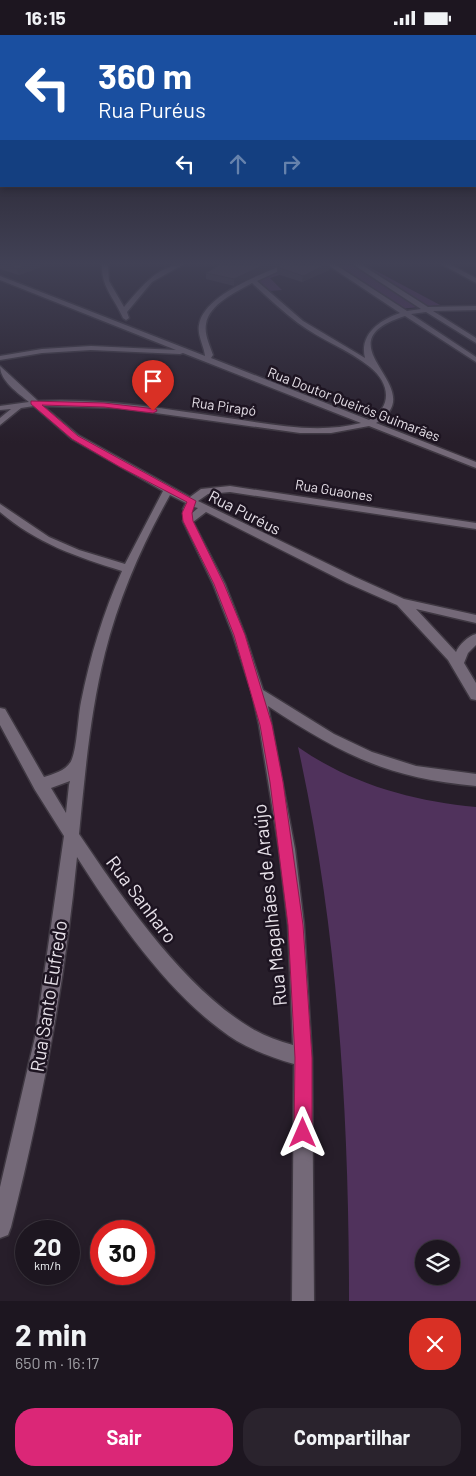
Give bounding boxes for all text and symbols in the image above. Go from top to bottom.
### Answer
text: 16:15 [25,6,66,29]
text: 360 m [98,54,192,96]
icon: left [15,55,80,120]
text: Rua Puréus [98,96,206,122]
icon: left [171,150,199,178]
icon: ahead [224,150,252,178]
icon: right [277,150,305,178]
pin [132,360,174,411]
street label: Rua Doutor Queirós Guimarães [265,363,443,445]
icon: arrive [139,367,167,395]
street label: Rua Pirapó [191,393,257,419]
street label: Rua Guaones [294,475,374,505]
street label: Rua Puréus [206,486,284,538]
street label: Rua Magalhães de Araújo [247,803,291,1007]
street label: Rua Sanharo [102,851,182,947]
street label: Rua Santo Eufredo [25,919,71,1073]
position arrow [276,1106,328,1158]
speed limit sign: 30 [90,1220,155,1285]
text: 20 [33,1231,62,1261]
map controls [415,1240,460,1285]
button: layers [415,1240,460,1285]
text: km/h [34,1258,61,1272]
text: 2 min [15,1316,87,1352]
button: close [409,1318,461,1370]
text: 650 m · 16:17 [15,1353,99,1372]
button: Sair [15,1408,233,1466]
button: Compartilhar [243,1408,461,1466]

